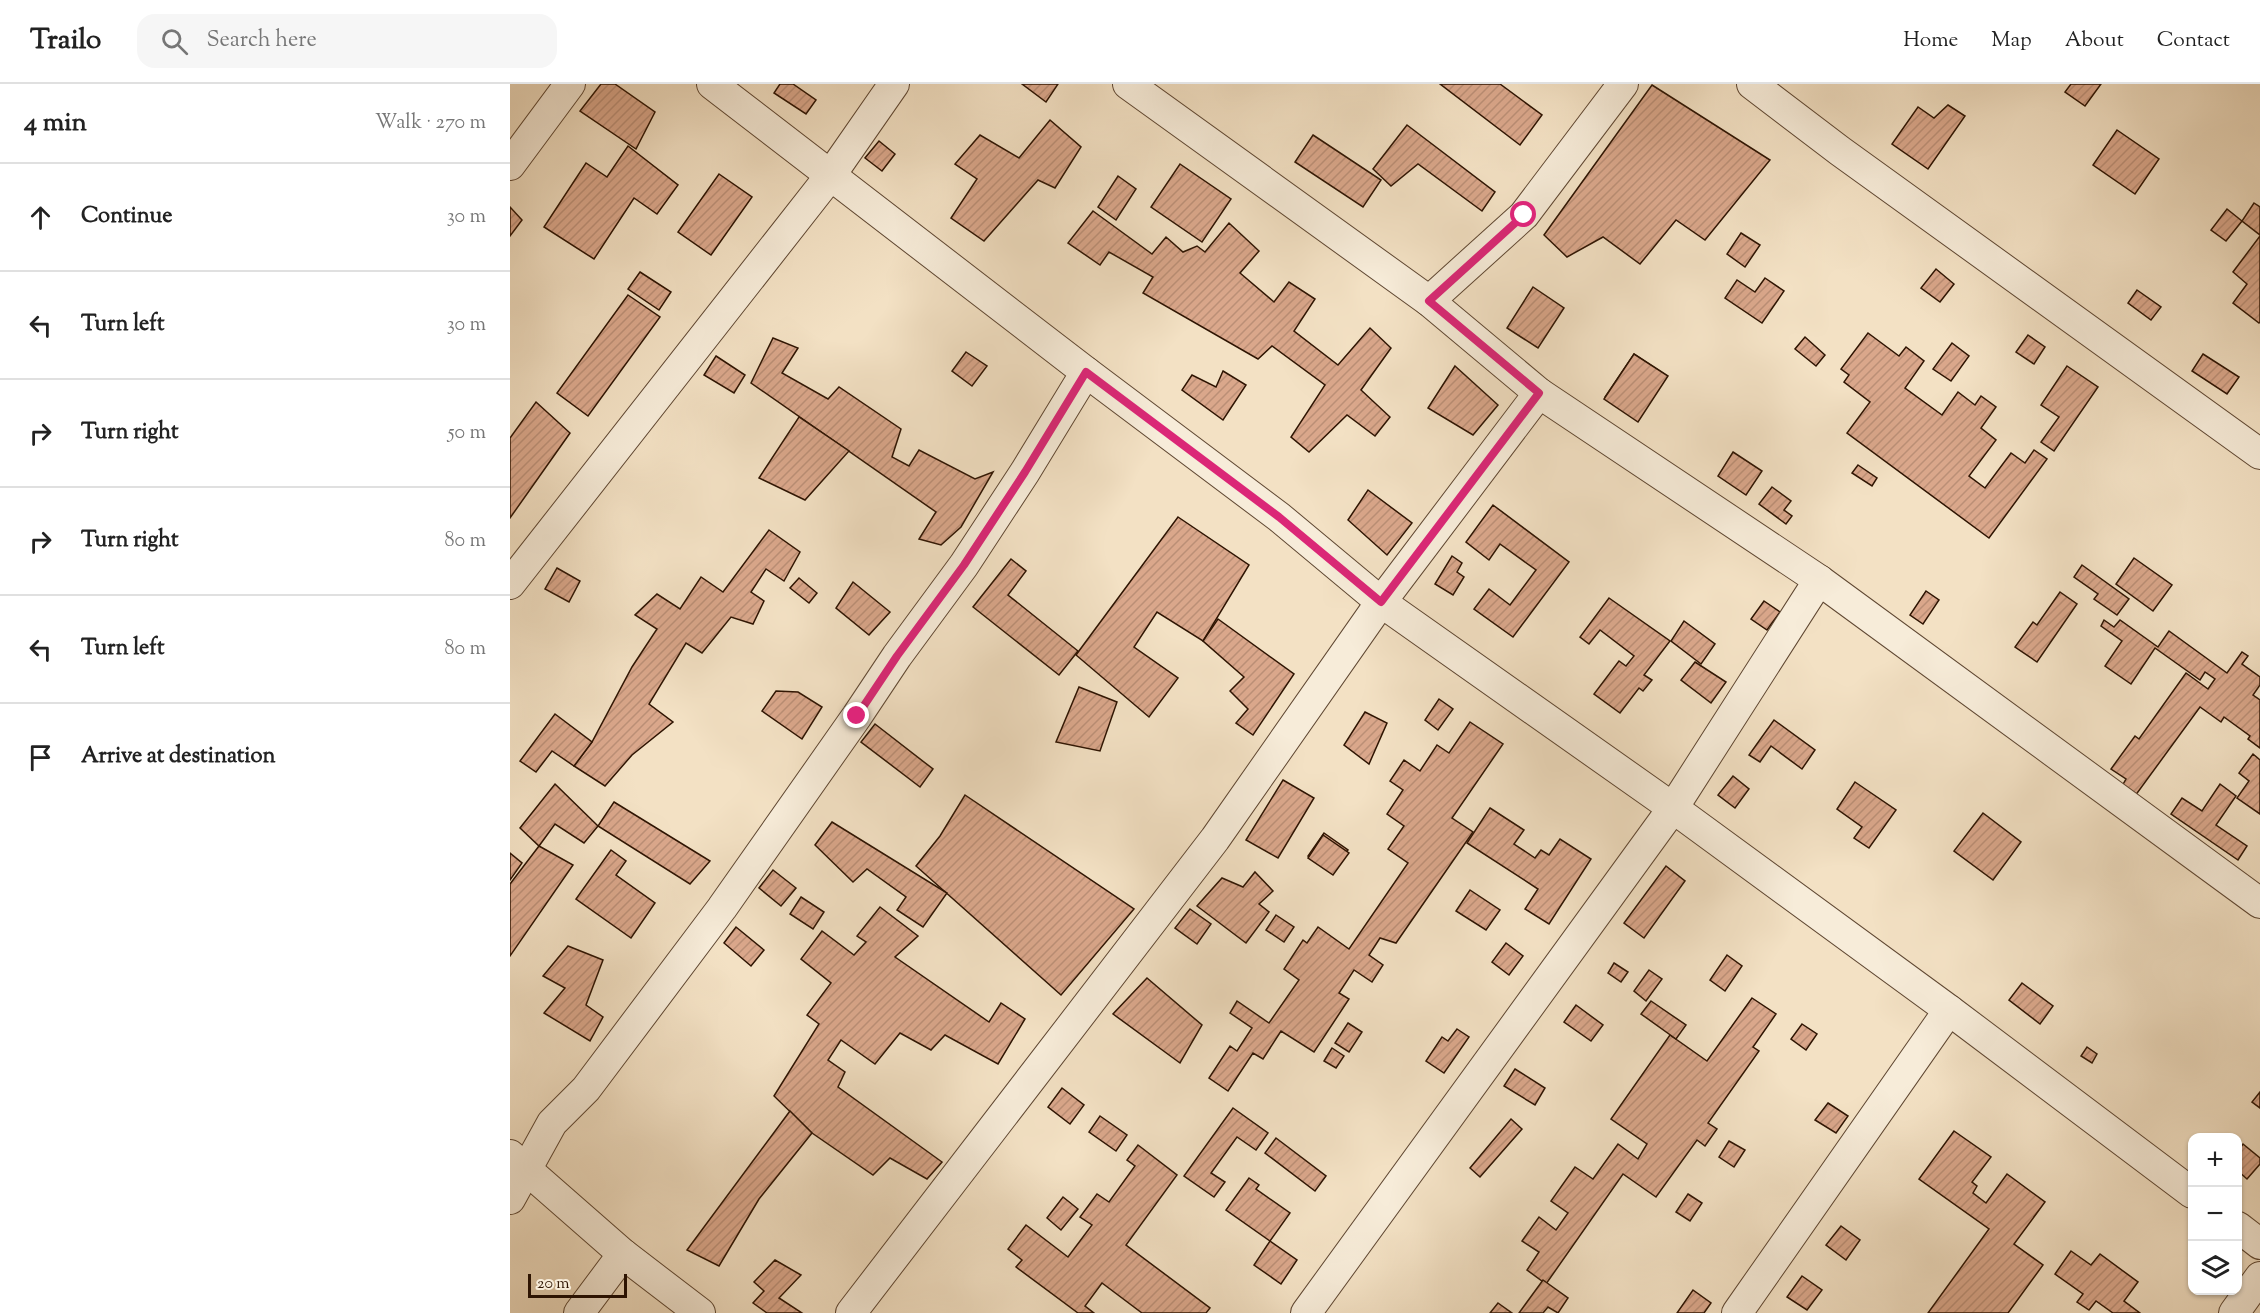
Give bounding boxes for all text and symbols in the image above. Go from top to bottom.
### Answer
search box [137,14,557,68]
text: Trailo [30,21,101,61]
icon: search [158,25,191,58]
text: Search here [206,25,317,57]
text: Home [1903,26,1958,56]
text: Map [1991,26,2032,56]
text: About [2065,26,2124,56]
text: Contact [2157,26,2230,56]
text: 4 min [24,105,87,142]
text: Walk · 270 m [375,109,486,138]
icon: ahead [24,201,57,234]
text: Continue [81,201,172,233]
route start [1510,201,1536,227]
text: 30 m [447,203,486,232]
icon: left [24,309,57,342]
text: Turn left [81,309,164,341]
text: 30 m [447,311,486,340]
icon: right [24,417,57,450]
text: Turn right [81,417,178,449]
text: 50 m [448,419,486,448]
icon: right [24,525,57,558]
text: Turn right [81,525,178,557]
text: 80 m [445,527,486,556]
icon: left [24,633,57,666]
text: Turn left [81,633,164,665]
text: 80 m [445,635,486,664]
route end [843,702,869,728]
icon: arrive [24,741,57,774]
text: Arrive at destination [81,741,276,773]
map controls [2188,1133,2242,1295]
button: + [2188,1133,2242,1187]
button: − [2188,1187,2242,1241]
button: layers [2188,1241,2242,1295]
scale bar [528,1271,627,1298]
text: 20 m [537,1273,570,1296]

